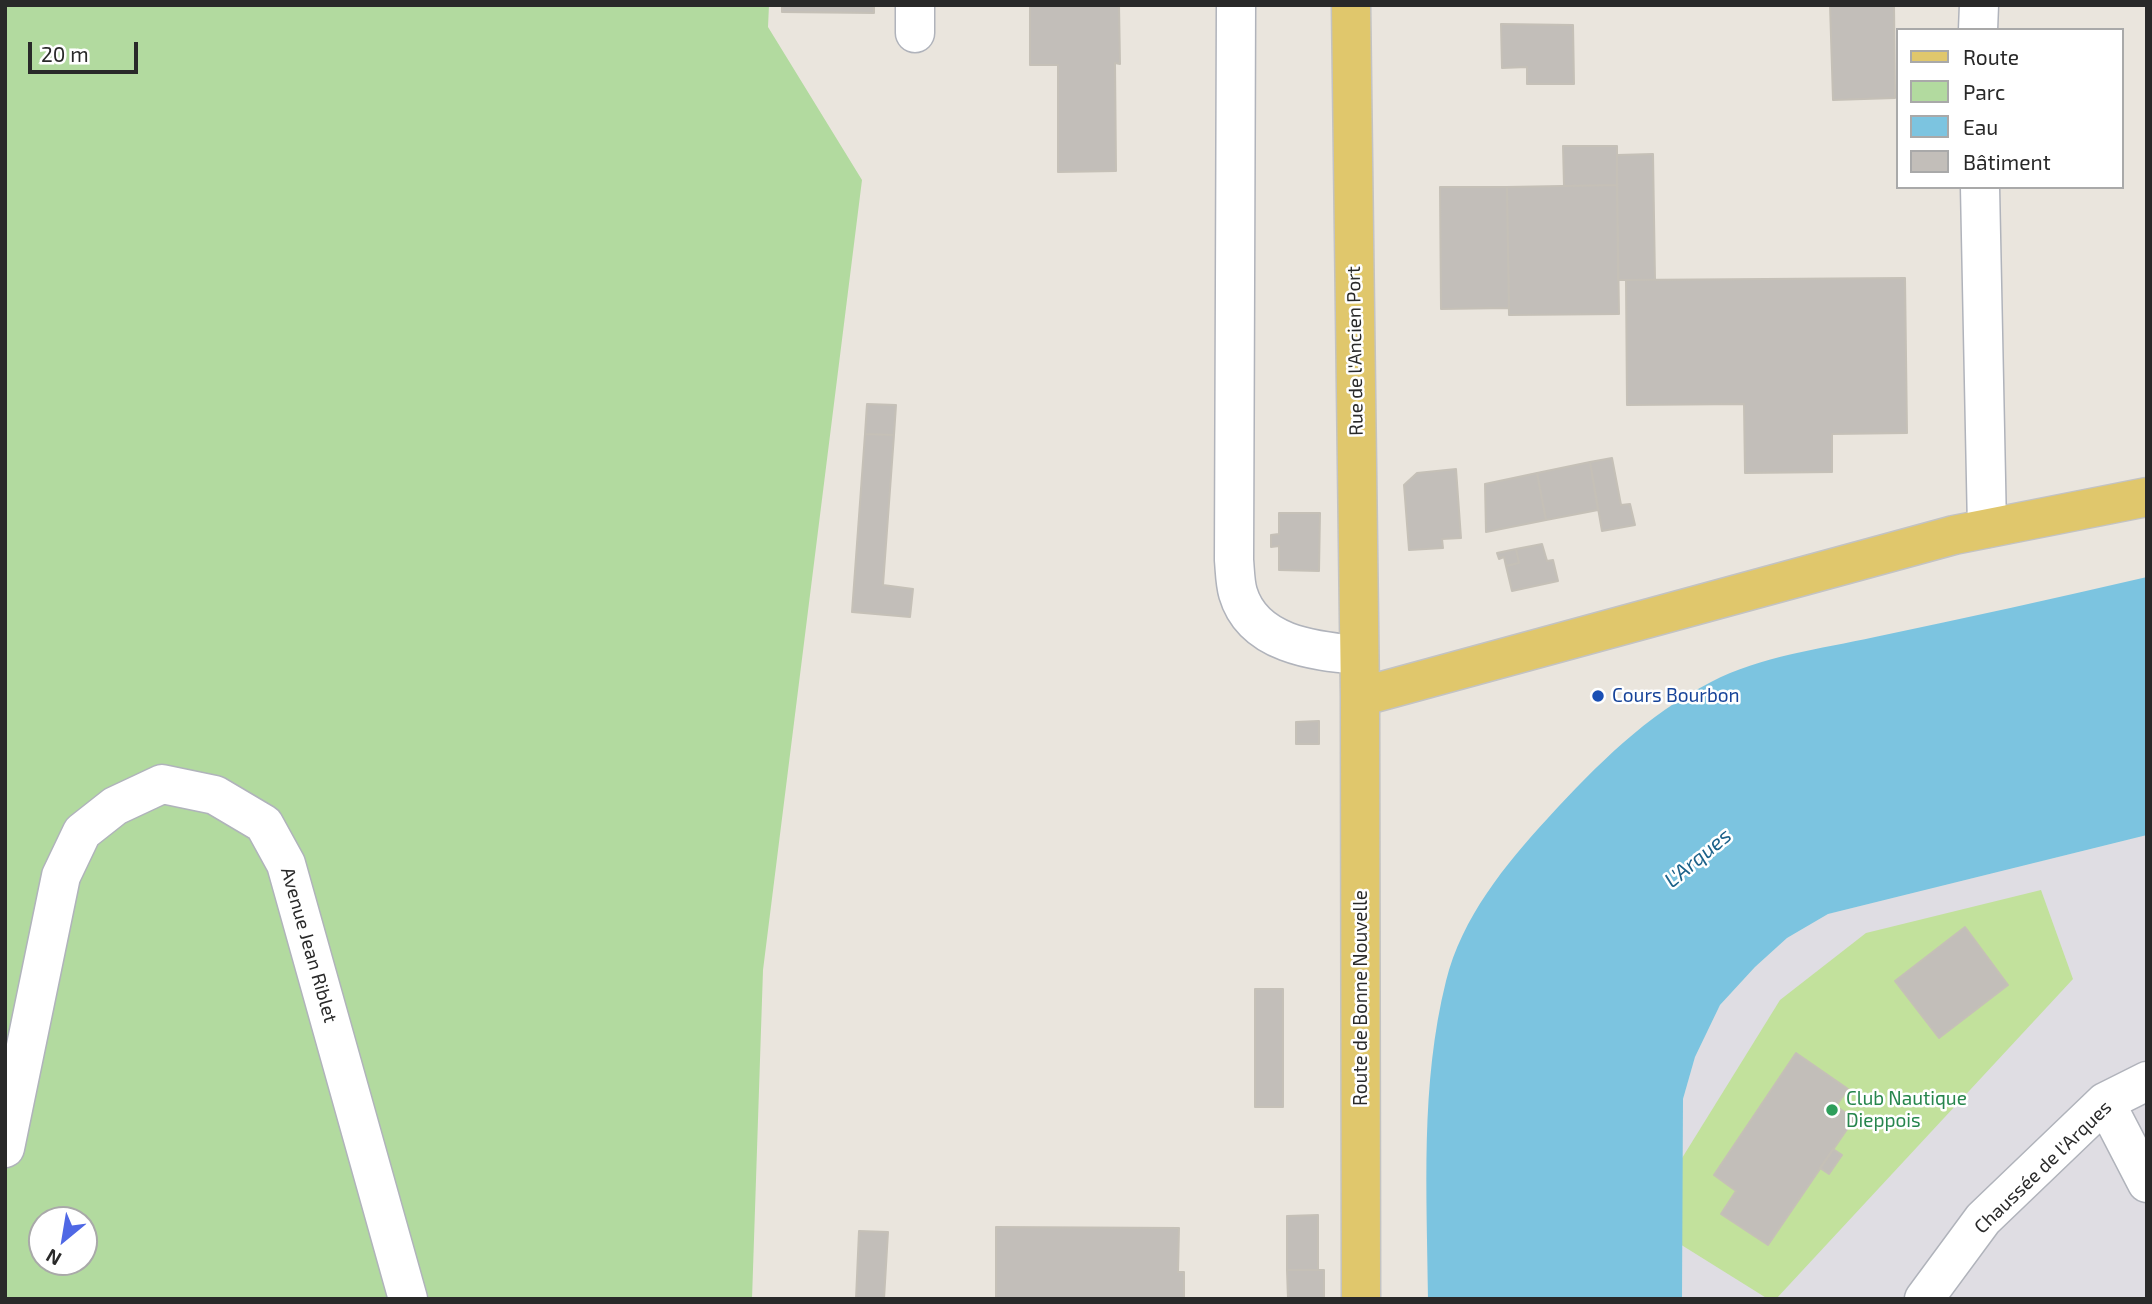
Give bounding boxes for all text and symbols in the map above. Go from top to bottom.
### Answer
scale bar [32,28,142,72]
legend [1896,28,2124,189]
text: 20 m [41,41,89,66]
text: Route [1963,44,2019,69]
text: Parc [1963,79,2005,104]
text: Eau [1963,114,1998,139]
text: Bâtiment [1963,149,2051,174]
street label: Rue de l'Ancien Port [1342,266,1368,436]
place label: Cours Bourbon [1612,685,1740,707]
marker: Cours Bourbon [1590,688,1606,704]
water label: L'Arques [1659,823,1737,893]
street label: Avenue Jean Riblet [276,865,342,1025]
street label: Route de Bonne Nouvelle [1350,890,1372,1106]
place label: Club Nautique Dieppois [1846,1088,1967,1132]
street label: Chaussée de l'Arques [1970,1096,2116,1238]
marker: Club Nautique Dieppois [1824,1102,1840,1118]
north arrow [28,1206,98,1276]
text: N [42,1244,65,1271]

